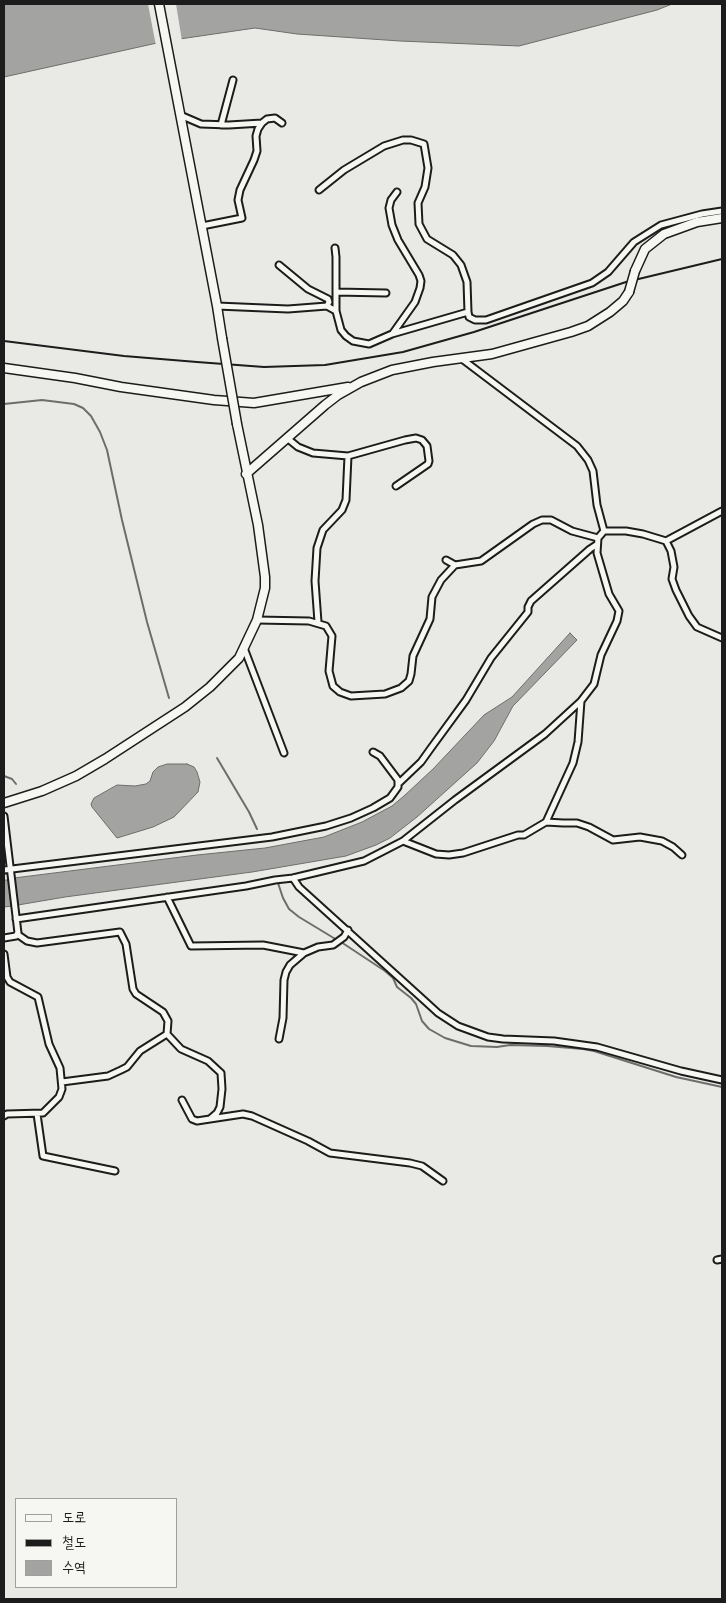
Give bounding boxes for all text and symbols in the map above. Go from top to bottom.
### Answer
legend [15,1498,178,1588]
text: 도로 [62,1508,86,1528]
text: 철도 [62,1533,86,1553]
text: 수역 [62,1558,86,1578]

